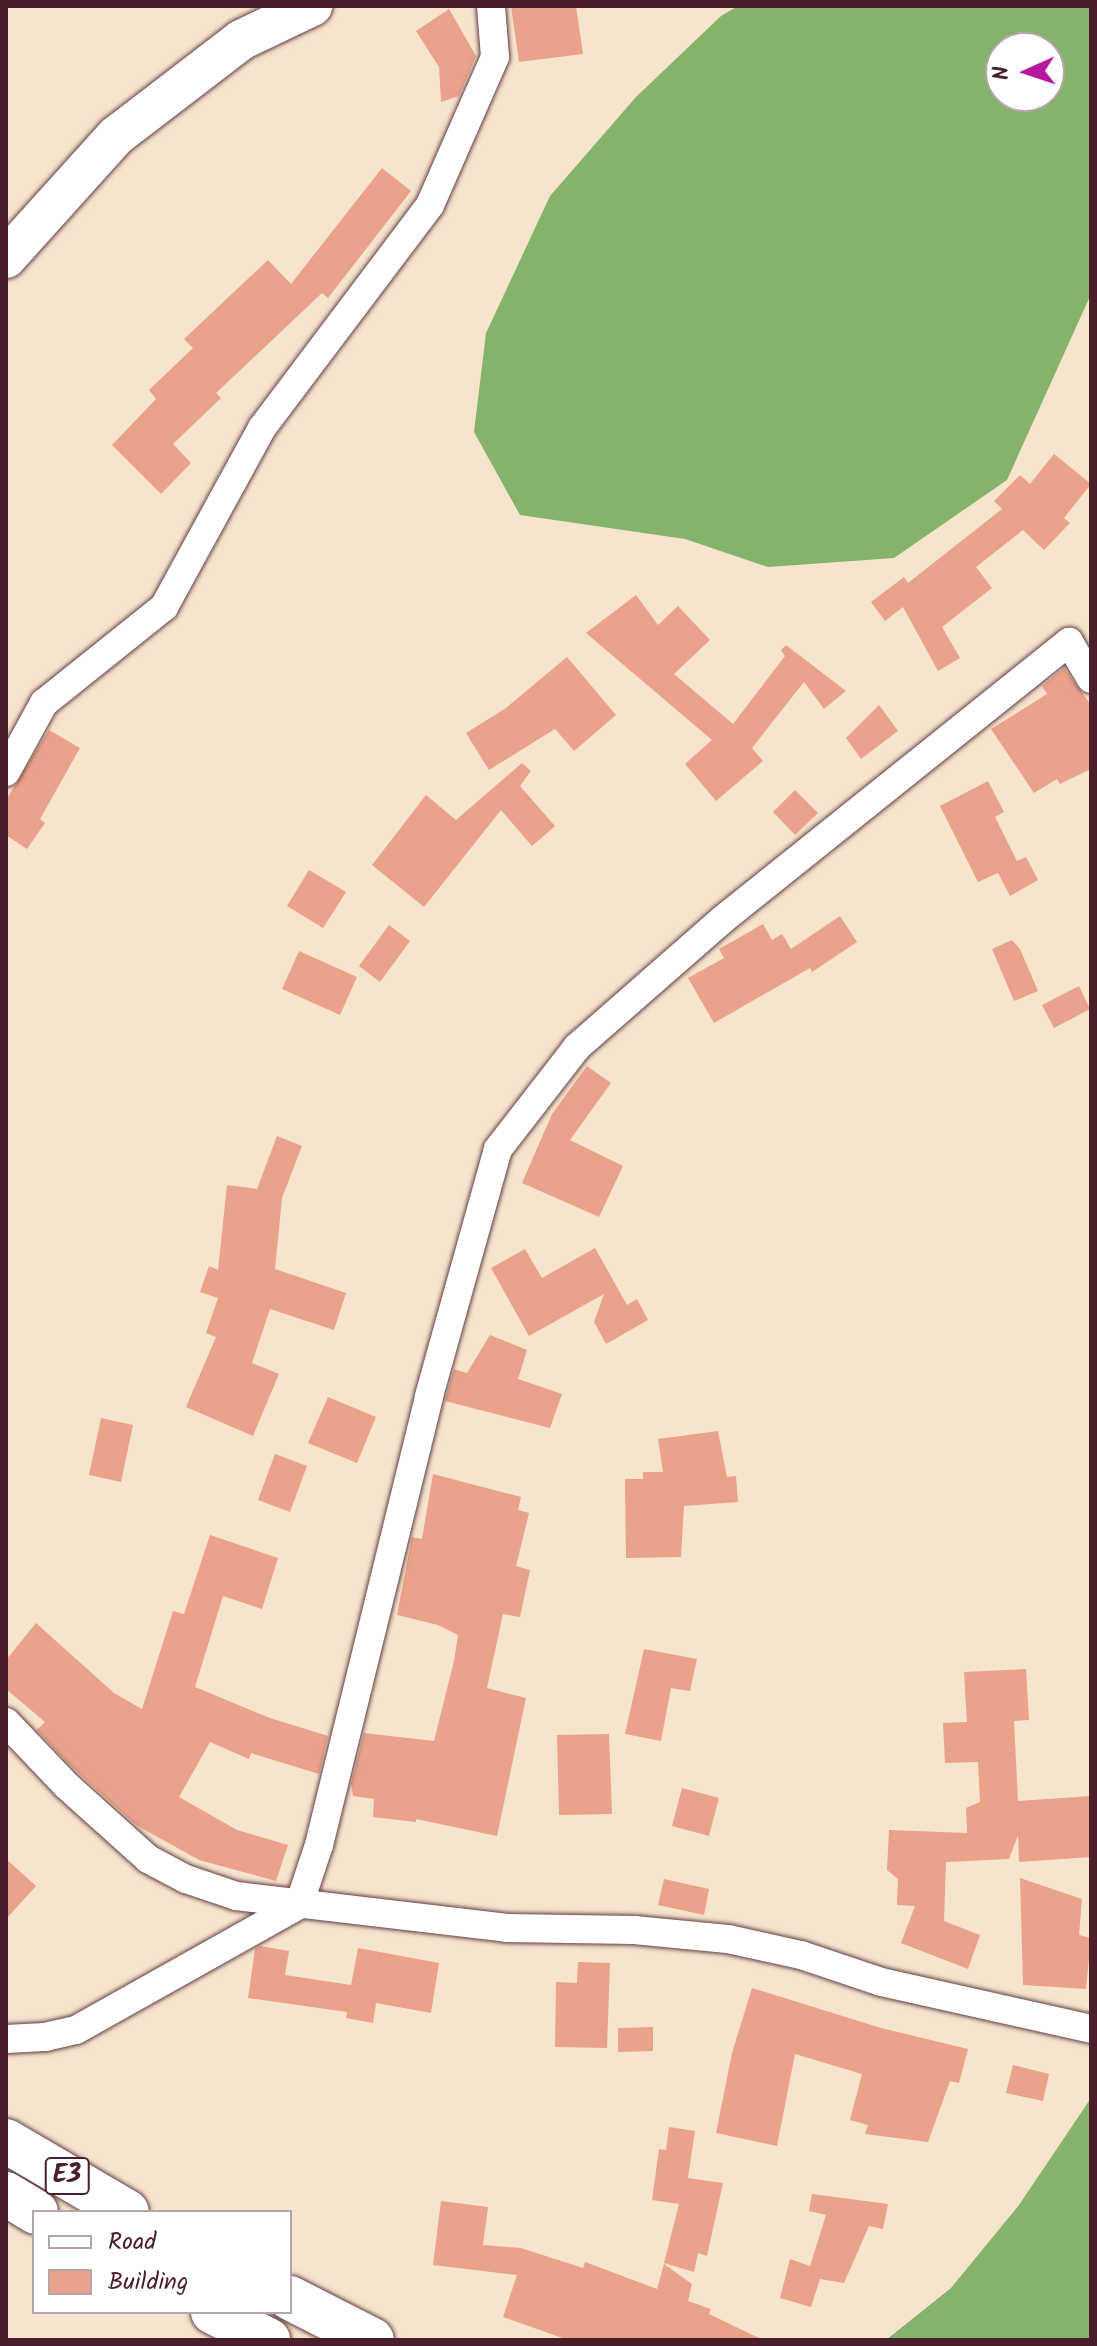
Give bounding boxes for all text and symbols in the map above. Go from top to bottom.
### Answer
north arrow [985,32,1065,112]
text: N [985,65,1020,81]
road number: E3 [43,2154,91,2198]
legend [32,2210,292,2314]
text: Road [108,2223,156,2262]
text: Building [108,2263,188,2302]

